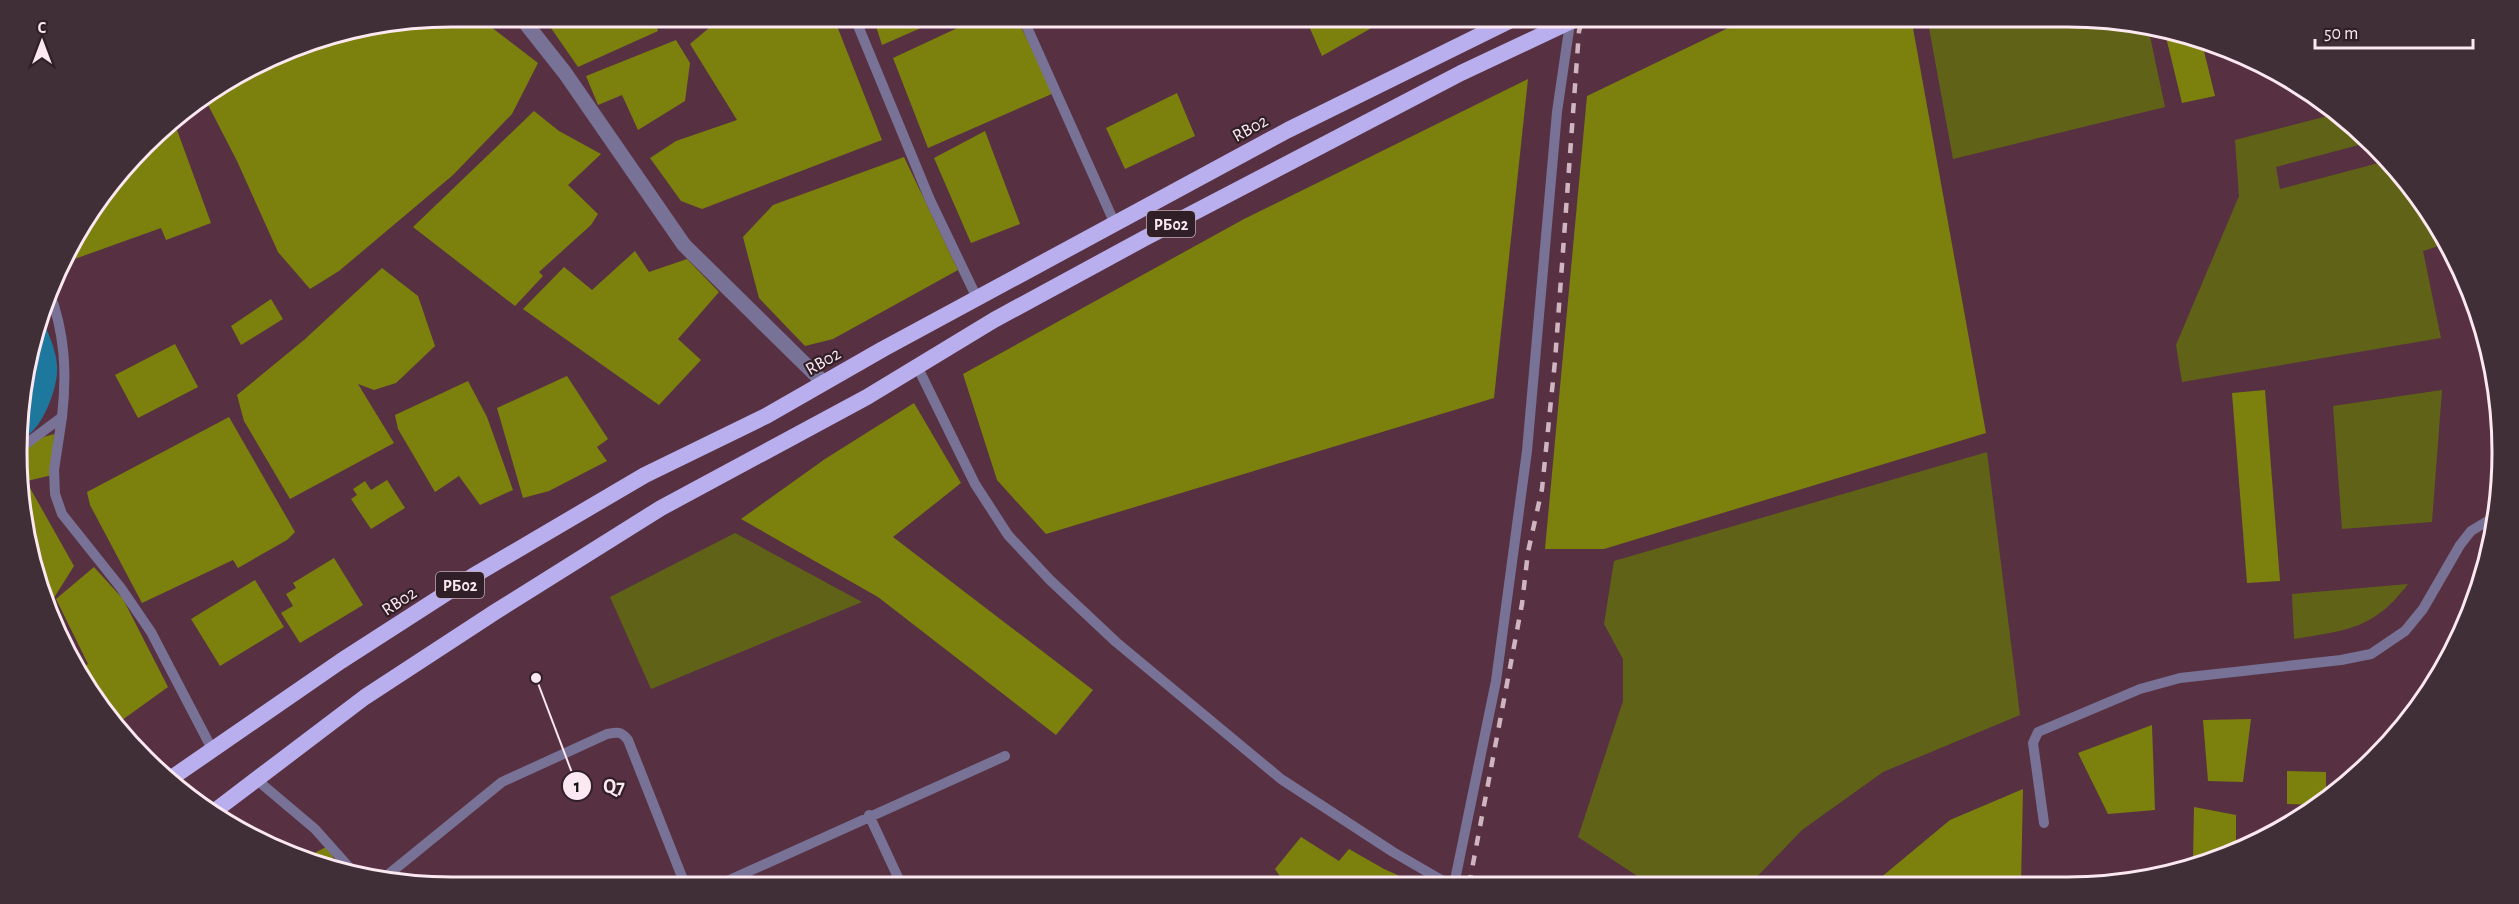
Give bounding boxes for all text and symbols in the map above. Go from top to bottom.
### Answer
north arrow [12,12,72,72]
scale bar [2315,12,2472,50]
text: С [38,20,47,36]
text: 50 m [2324,25,2358,43]
street label: RB02 [1230,112,1271,146]
road number: РБ02 [1147,211,1195,237]
street label: RB02 [803,345,844,379]
road number: РБ02 [436,572,484,598]
street label: RB02 [379,584,420,620]
callout: Q7 [562,767,637,805]
text: Q7 [603,777,625,798]
text: 1 [574,778,580,796]

